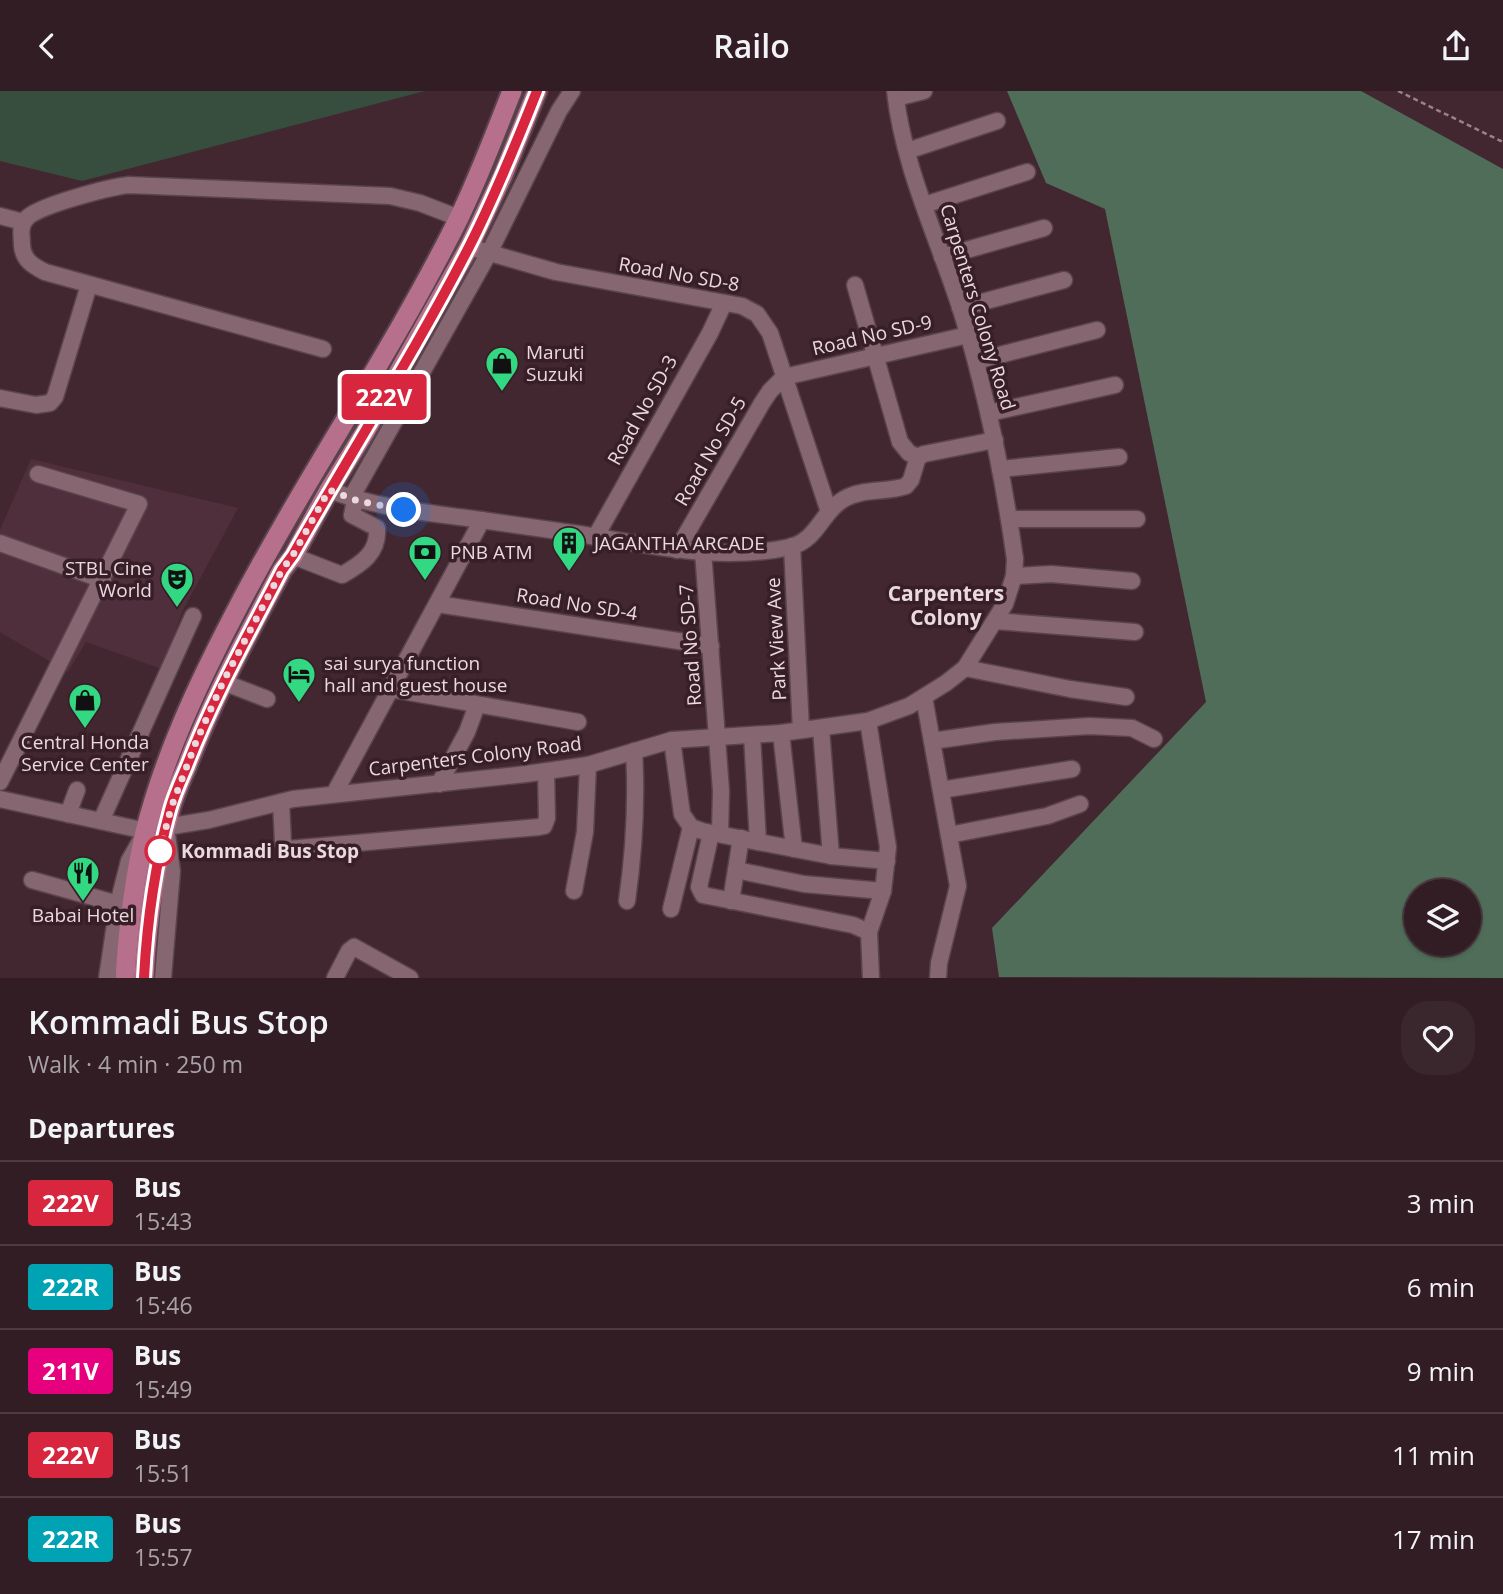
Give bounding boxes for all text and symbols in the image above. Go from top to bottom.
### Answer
text: Railo [713,24,790,67]
icon: back [28,27,66,65]
icon: share [1437,27,1475,65]
street label: Carpenters Colony Road [934,201,1022,413]
street label: Road No SD-8 [617,251,741,297]
street label: Road No SD-9 [810,309,934,361]
place label: Maruti Suzuki [526,339,585,387]
shop icon: Maruti Suzuki [483,344,521,393]
street label: Road No SD-3 [601,350,683,470]
line badge: 222V [335,374,433,420]
text: 222V [356,380,412,413]
street label: Road No SD-5 [668,392,752,510]
your location [386,492,421,527]
building icon: JAGANTHA ARCADE [550,524,588,573]
place label: JAGANTHA ARCADE [592,530,765,556]
bank icon: PNB ATM [406,533,444,582]
place label: PNB ATM [450,539,533,565]
place label: STBL Cine World [65,555,152,603]
theatre icon: STBL Cine World [158,560,196,609]
street label: Park View Ave [760,577,792,701]
district label: Carpenters Colony [888,579,1004,631]
street label: Road No SD-4 [515,582,639,626]
street label: Road No SD-7 [673,583,707,707]
place label: sai surya function hall and guest house [324,650,507,698]
hotel icon: sai surya function hall and guest house [280,655,318,704]
shop icon: Central Honda Service Center [66,681,104,730]
place label: Central Honda Service Center [21,729,149,777]
street label: Carpenters Colony Road [367,730,583,782]
marker: Kommadi Bus Stop [145,836,175,866]
place label: Kommadi Bus Stop [181,838,359,864]
restaurant icon: Babai Hotel [64,854,102,903]
map controls [1404,879,1481,956]
button: layers [1404,879,1481,956]
place label: Babai Hotel [32,902,134,928]
text: Kommadi Bus Stop [28,999,329,1044]
button: heart [1401,1001,1475,1075]
text: Walk · 4 min · 250 m [28,1048,243,1080]
text: Departures [28,1110,175,1146]
text: Bus [134,1169,181,1205]
text: 3 min [1407,1185,1475,1221]
text: 222V [42,1186,99,1219]
text: 15:43 [134,1205,192,1237]
text: Bus [134,1253,182,1289]
text: 6 min [1407,1269,1475,1305]
text: 222R [42,1270,99,1303]
text: 15:46 [134,1289,193,1321]
text: Bus [134,1337,181,1373]
text: 9 min [1407,1353,1475,1389]
text: 211V [42,1354,99,1387]
text: 15:49 [134,1373,192,1405]
text: Bus [134,1421,181,1457]
text: 11 min [1392,1437,1475,1473]
text: 222V [42,1438,99,1471]
text: 15:51 [134,1457,192,1489]
text: Bus [134,1505,182,1541]
text: 17 min [1392,1521,1475,1557]
text: 222R [42,1522,99,1555]
text: 15:57 [134,1541,193,1573]

